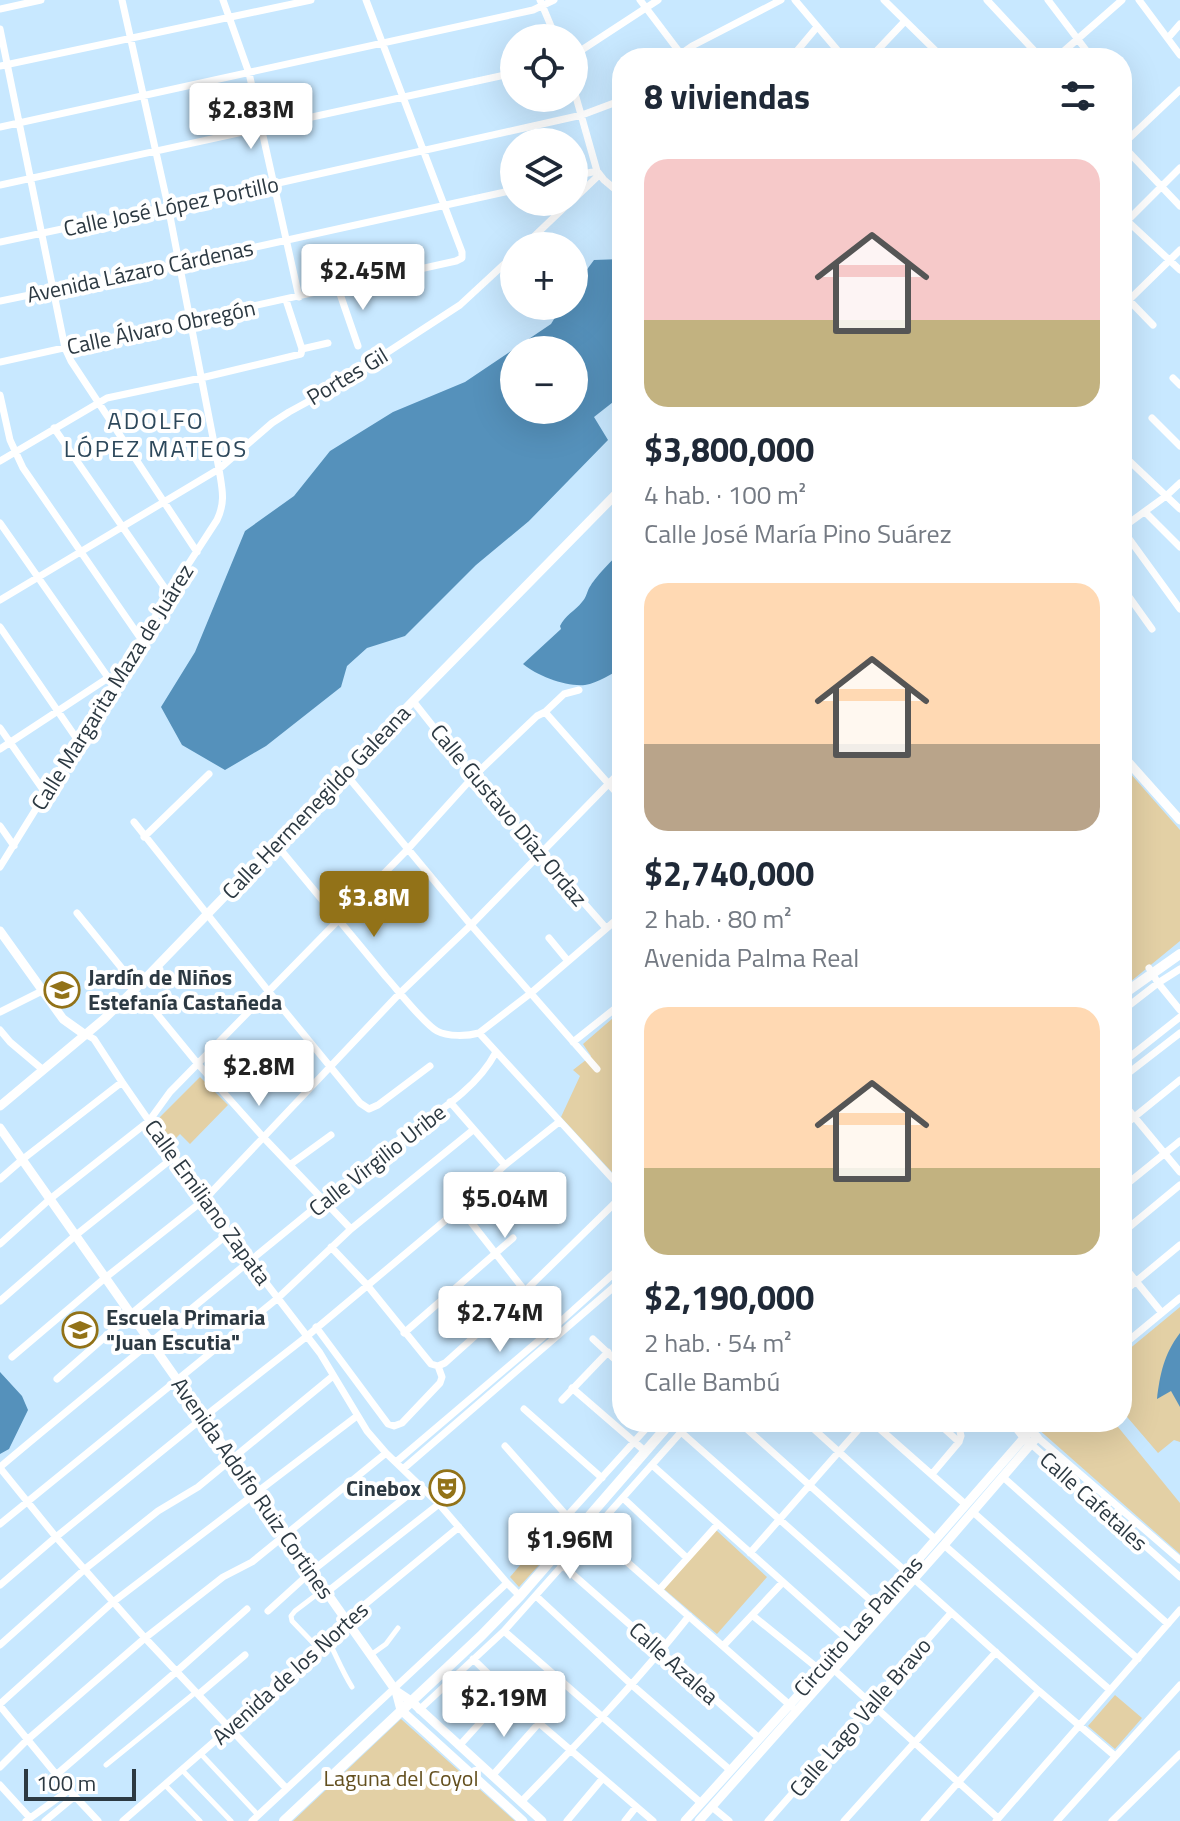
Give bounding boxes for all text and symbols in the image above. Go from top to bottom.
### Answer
map controls [500,24,588,424]
button: locate [500,24,588,112]
text: 8 viviendas [644,70,810,122]
icon: filters [1056,74,1100,118]
pin: $2.83M [186,83,316,151]
text: $2.83M [207,89,295,128]
button: layers [500,128,588,216]
street label: Calle José López Portillo [60,167,282,245]
icon: home [800,211,944,355]
street label: Avenida Lázaro Cárdenas [24,230,256,312]
button: + [500,232,588,320]
pin: $2.45M [298,244,428,312]
text: $2.45M [319,250,407,289]
street label: Calle Álvaro Obregón [64,290,258,364]
button: − [500,336,588,424]
street label: Portes Gil [300,338,394,414]
district label: ADOLFO LÓPEZ MATEOS [64,402,248,466]
text: $3,800,000 [644,423,814,475]
text: 4 hab. · 100 m² [644,475,806,514]
text: Calle José María Pino Suárez [644,514,952,553]
street label: Calle Margarita Maza de Juárez [22,557,202,817]
icon: home [800,635,944,779]
street label: Calle Hermenegildo Galeana [214,697,418,907]
street label: Calle Gustavo Díaz Ordaz [422,716,596,914]
text: $2,740,000 [644,847,814,899]
pin: $3.8M [318,871,430,939]
text: $3.8M [338,877,410,916]
text: 2 hab. · 80 m² [644,899,792,938]
text: Avenida Palma Real [644,938,859,977]
place label: Jardín de Niños Estefanía Castañeda [88,960,282,1019]
school or university icon: Jardín de Niños Estefanía Castañeda [43,971,81,1009]
pin: $2.8M [203,1040,315,1108]
text: $2.8M [223,1046,295,1085]
icon: home [800,1059,944,1203]
street label: Calle Virgilio Uribe [301,1096,453,1224]
street label: Calle Emiliano Zapata [136,1112,280,1292]
pin: $5.04M [440,1172,570,1240]
text: $5.04M [461,1178,549,1217]
text: $2,190,000 [644,1271,814,1323]
pin: $2.74M [435,1286,565,1354]
text: $2.74M [456,1292,544,1331]
place label: Escuela Primaria "Juan Escutia" [106,1300,265,1359]
school or university icon: Escuela Primaria "Juan Escutia" [61,1311,99,1349]
text: 2 hab. · 54 m² [644,1323,792,1362]
text: Calle Bambú [644,1362,780,1401]
street label: Avenida Adolfo Ruiz Cortines [163,1370,343,1606]
street label: Calle Cafetales [1032,1443,1156,1559]
theatre icon: Cinebox [428,1469,466,1507]
place label: Cinebox [346,1471,422,1505]
pin: $1.96M [505,1513,635,1581]
text: $1.96M [526,1519,614,1558]
street label: Circuito Las Palmas [785,1548,931,1704]
street label: Avenida de los Nortes [204,1593,376,1753]
street label: Calle Azalea [622,1613,726,1713]
street label: Calle Lago Valle Bravo [781,1630,939,1804]
pin: $2.19M [439,1671,569,1739]
text: $2.19M [460,1677,548,1716]
park label: Laguna del Coyol [323,1761,479,1795]
scale bar [24,1765,136,1801]
text: 100 m [36,1766,96,1800]

